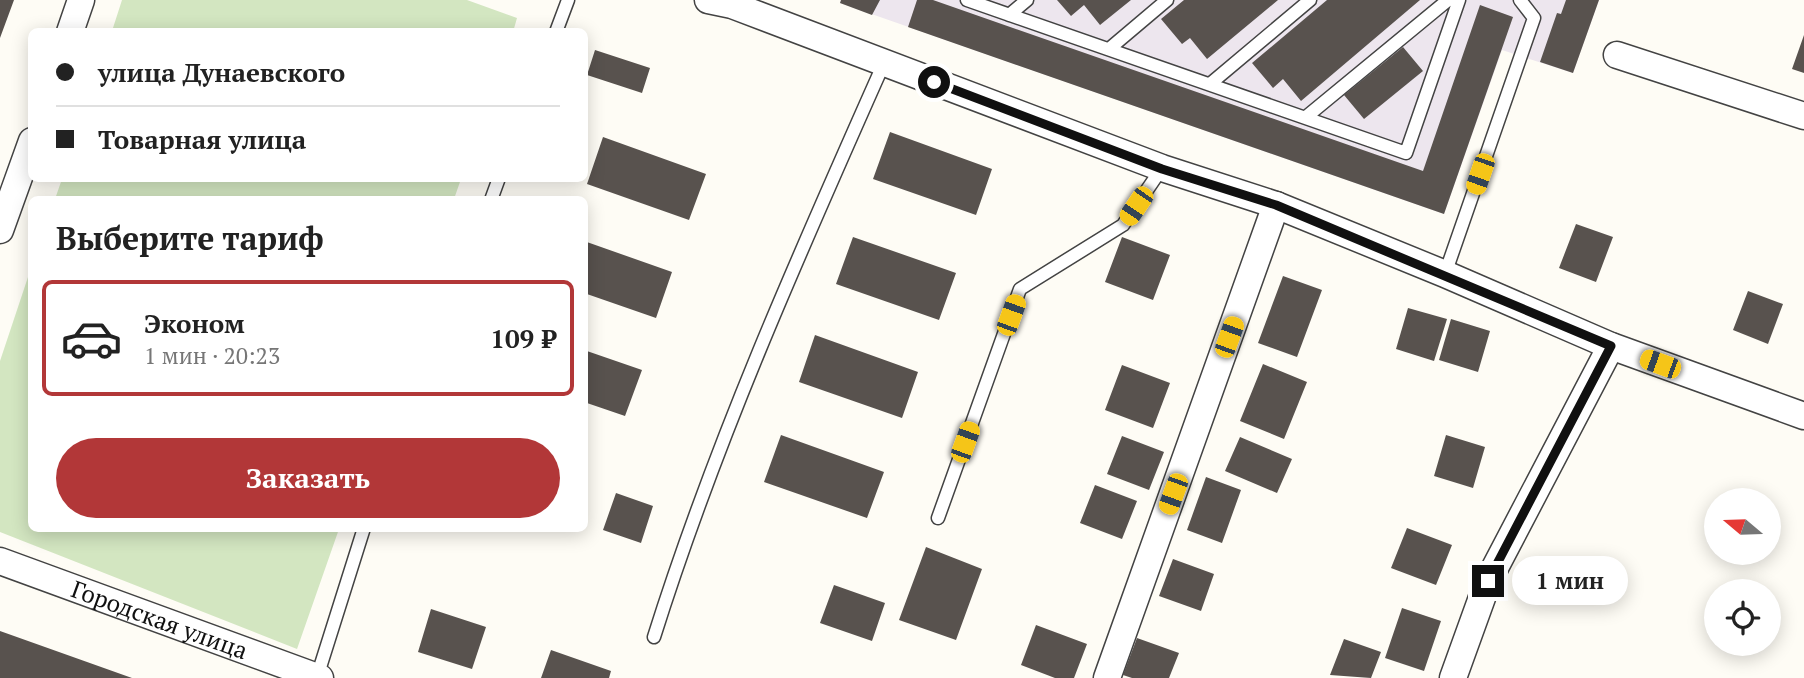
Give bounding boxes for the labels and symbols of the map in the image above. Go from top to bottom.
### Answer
route start [918,66,950,98]
car [1464,151,1497,197]
car [1116,183,1157,229]
car [994,292,1029,338]
car [1212,314,1247,360]
car [1637,347,1684,381]
car [948,419,983,465]
car [1156,471,1191,517]
north arrow [1704,488,1782,565]
callout: 1 мин [1512,556,1628,606]
route end [1472,565,1504,597]
street label: Городская улица [67,573,252,666]

